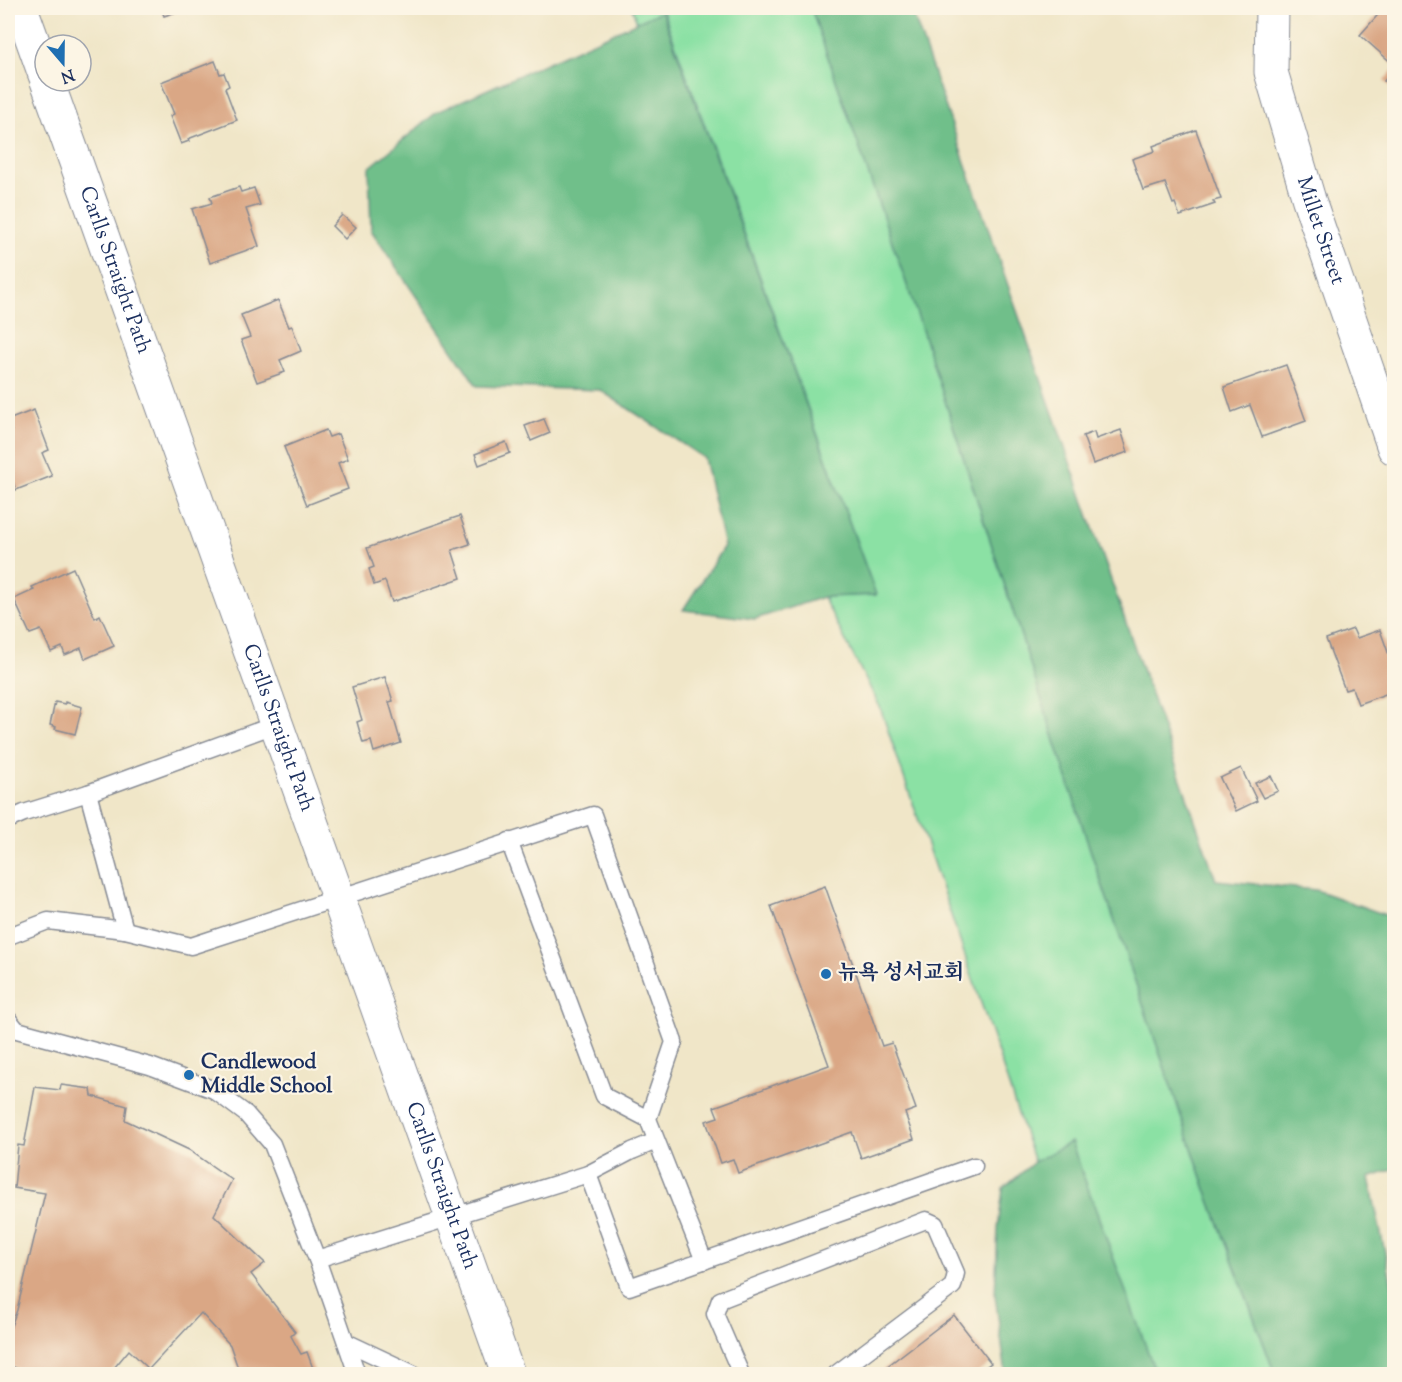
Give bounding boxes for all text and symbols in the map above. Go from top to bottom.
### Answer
north arrow [33,33,93,93]
text: N [57,62,77,88]
street label: Millet Street [1288,173,1352,289]
street label: Carlls Straight Path [71,182,158,358]
street label: Carlls Straight Path [234,640,321,816]
place label: 뉴욕 성서교회 [838,959,964,989]
marker: 뉴욕 성서교회 [819,967,833,981]
place label: Candlewood Middle School [201,1048,332,1102]
marker: Candlewood Middle School [182,1068,196,1082]
street label: Carlls Straight Path [397,1098,485,1274]

